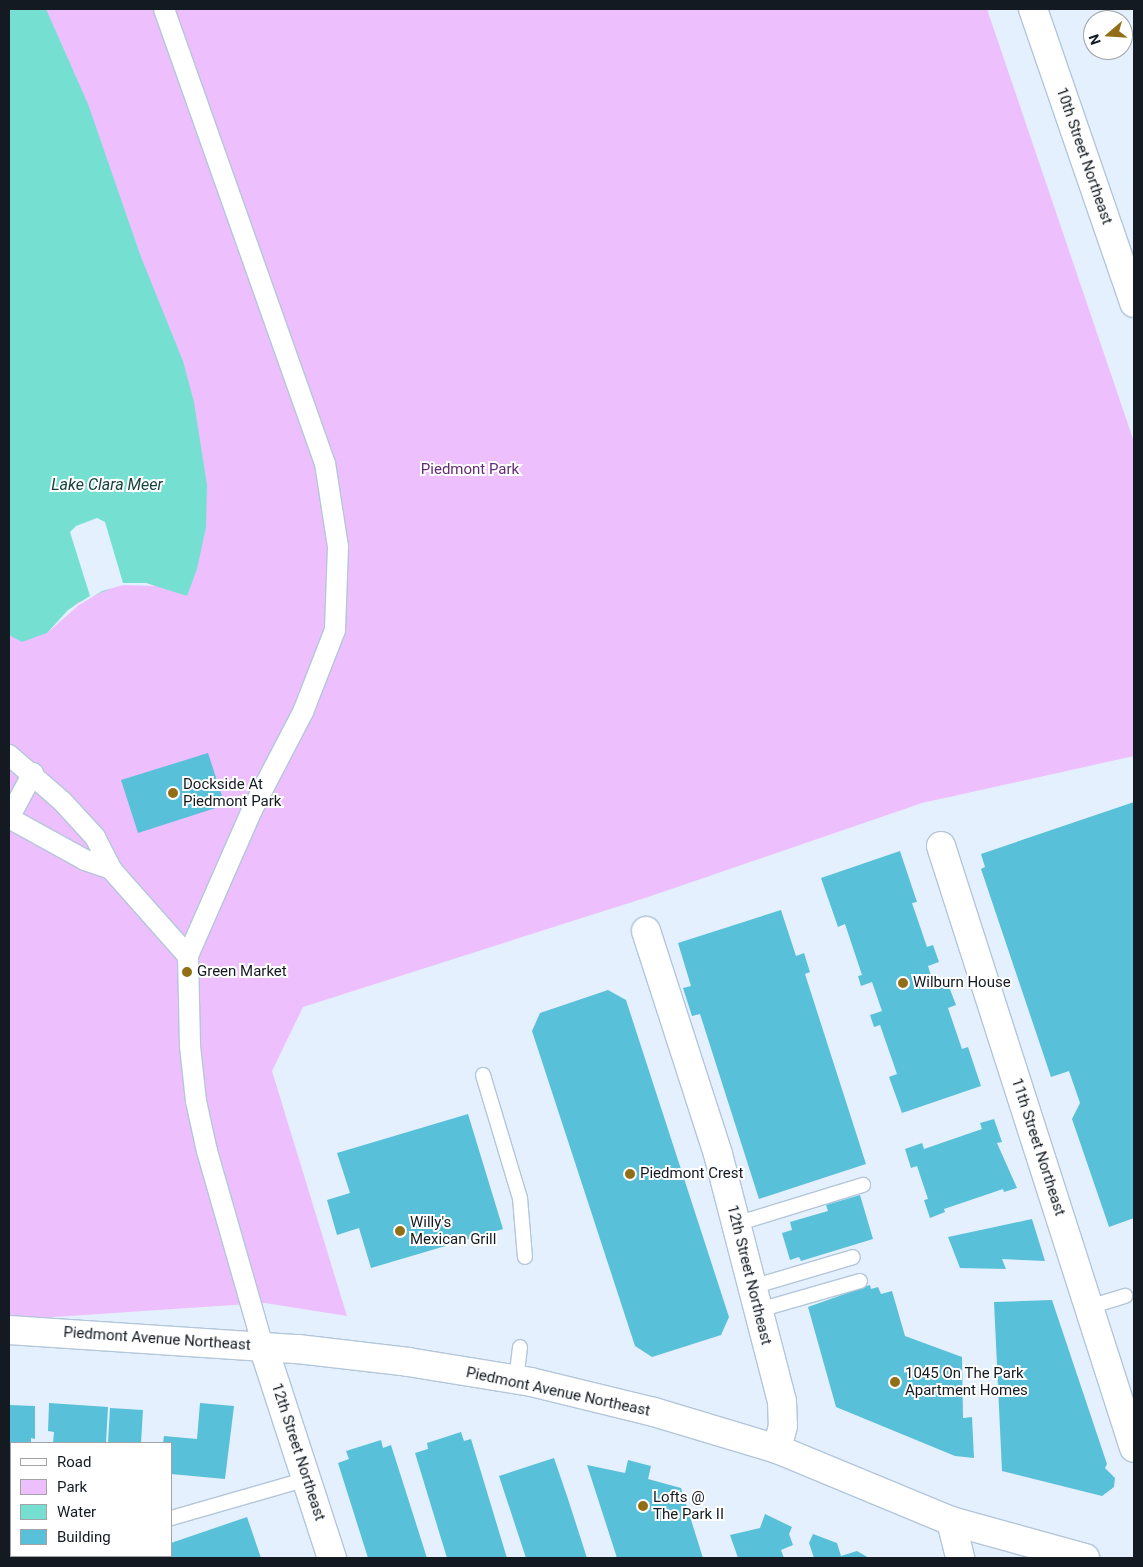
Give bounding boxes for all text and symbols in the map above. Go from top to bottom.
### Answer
north arrow [1083,10,1133,60]
text: N [1086,32,1104,47]
street label: 10th Street Northeast [1052,85,1116,227]
park label: Piedmont Park [421,461,519,479]
water label: Lake Clara Meer [51,475,163,495]
place label: Dockside At Piedmont Park [183,775,281,810]
marker: Dockside At Piedmont Park [167,787,179,799]
place label: Green Market [197,963,287,981]
marker: Green Market [181,966,193,978]
place label: Wilburn House [913,974,1011,992]
marker: Wilburn House [897,977,909,989]
street label: 11th Street Northeast [1007,1076,1069,1218]
place label: Piedmont Crest [640,1165,743,1183]
marker: Piedmont Crest [624,1168,636,1180]
street label: 12th Street Northeast [723,1203,775,1347]
place label: Willy's Mexican Grill [410,1213,496,1248]
marker: Willy's Mexican Grill [394,1225,406,1237]
street label: Piedmont Avenue Northeast [63,1323,251,1355]
street label: Piedmont Avenue Northeast [464,1364,652,1420]
place label: 1045 On The Park Apartment Homes [905,1364,1028,1399]
marker: 1045 On The Park Apartment Homes [889,1376,901,1388]
street label: 12th Street Northeast [267,1381,329,1523]
legend [10,1442,172,1557]
text: Road [57,1453,91,1471]
text: Park [57,1478,87,1496]
place label: Lofts @ The Park II [653,1488,724,1523]
marker: Lofts @ The Park II [637,1500,649,1512]
text: Water [57,1503,96,1521]
text: Building [57,1528,111,1546]

